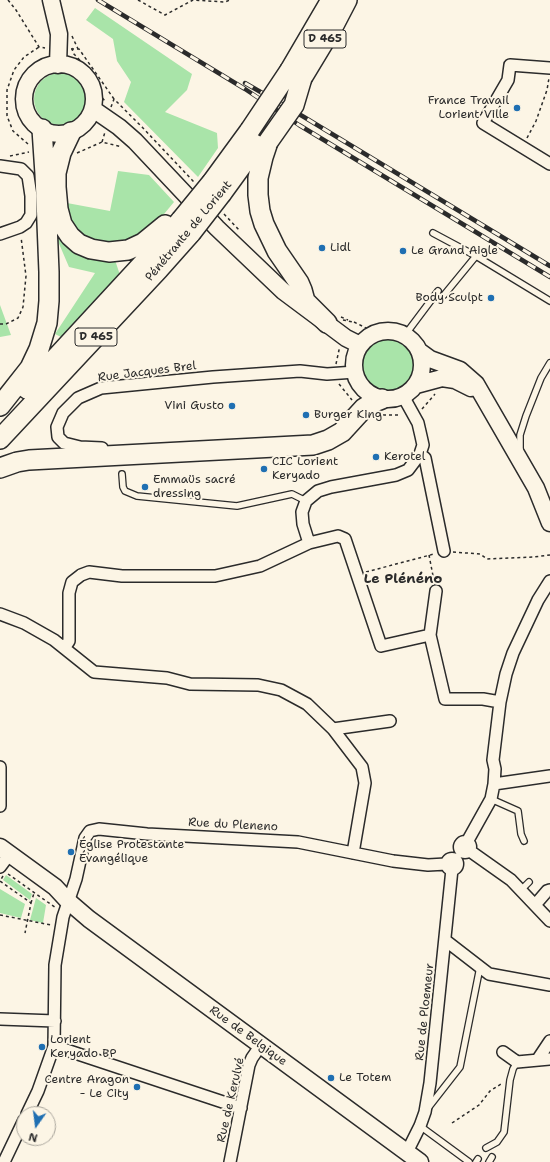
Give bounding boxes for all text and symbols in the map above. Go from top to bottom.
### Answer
road number: D 465 [304,30,346,48]
place label: France Travail Lorient Ville [428,94,509,122]
marker: France Travail Lorient Ville [512,103,522,113]
street label: Pénétrante de Lorient [143,178,235,284]
place label: Lidl [330,241,351,255]
marker: Lidl [317,243,327,253]
place label: Le Grand Aigle [411,244,498,258]
marker: Le Grand Aigle [398,246,408,256]
place label: Body Sculpt [415,291,483,305]
marker: Body Sculpt [486,293,496,303]
road number: D 465 [75,328,117,346]
street label: Rue Jacques Brel [97,359,197,385]
place label: Vini Gusto [164,399,224,413]
marker: Vini Gusto [227,401,237,411]
place label: Burger King [314,408,382,422]
marker: Burger King [301,410,311,420]
place label: Kerotel [384,450,425,464]
marker: Kerotel [371,452,381,462]
place label: CIC Lorient Keryado [272,455,338,483]
marker: CIC Lorient Keryado [259,464,269,474]
place label: Emmaüs sacré dressing [153,473,236,501]
marker: Emmaüs sacré dressing [140,482,150,492]
district label: Le Plénéno [364,571,442,587]
street label: Rue du Pleneno [188,815,278,835]
place label: Église Protestante Évangélique [79,838,184,866]
marker: Église Protestante Évangélique [66,847,76,857]
street label: Rue de Ploemeur [413,963,437,1061]
street label: Rue de Belgique [206,1003,290,1069]
place label: Lorient Keryado BP [50,1033,116,1061]
marker: Lorient Keryado BP [37,1042,47,1052]
street label: Rue de Kerulvé [214,1056,248,1144]
place label: Le Totem [339,1071,391,1085]
place label: Centre Aragon - Le City [44,1073,129,1101]
marker: Le Totem [326,1073,336,1083]
marker: Centre Aragon - Le City [132,1082,142,1092]
north arrow [16,1106,56,1146]
text: N [27,1129,39,1145]

